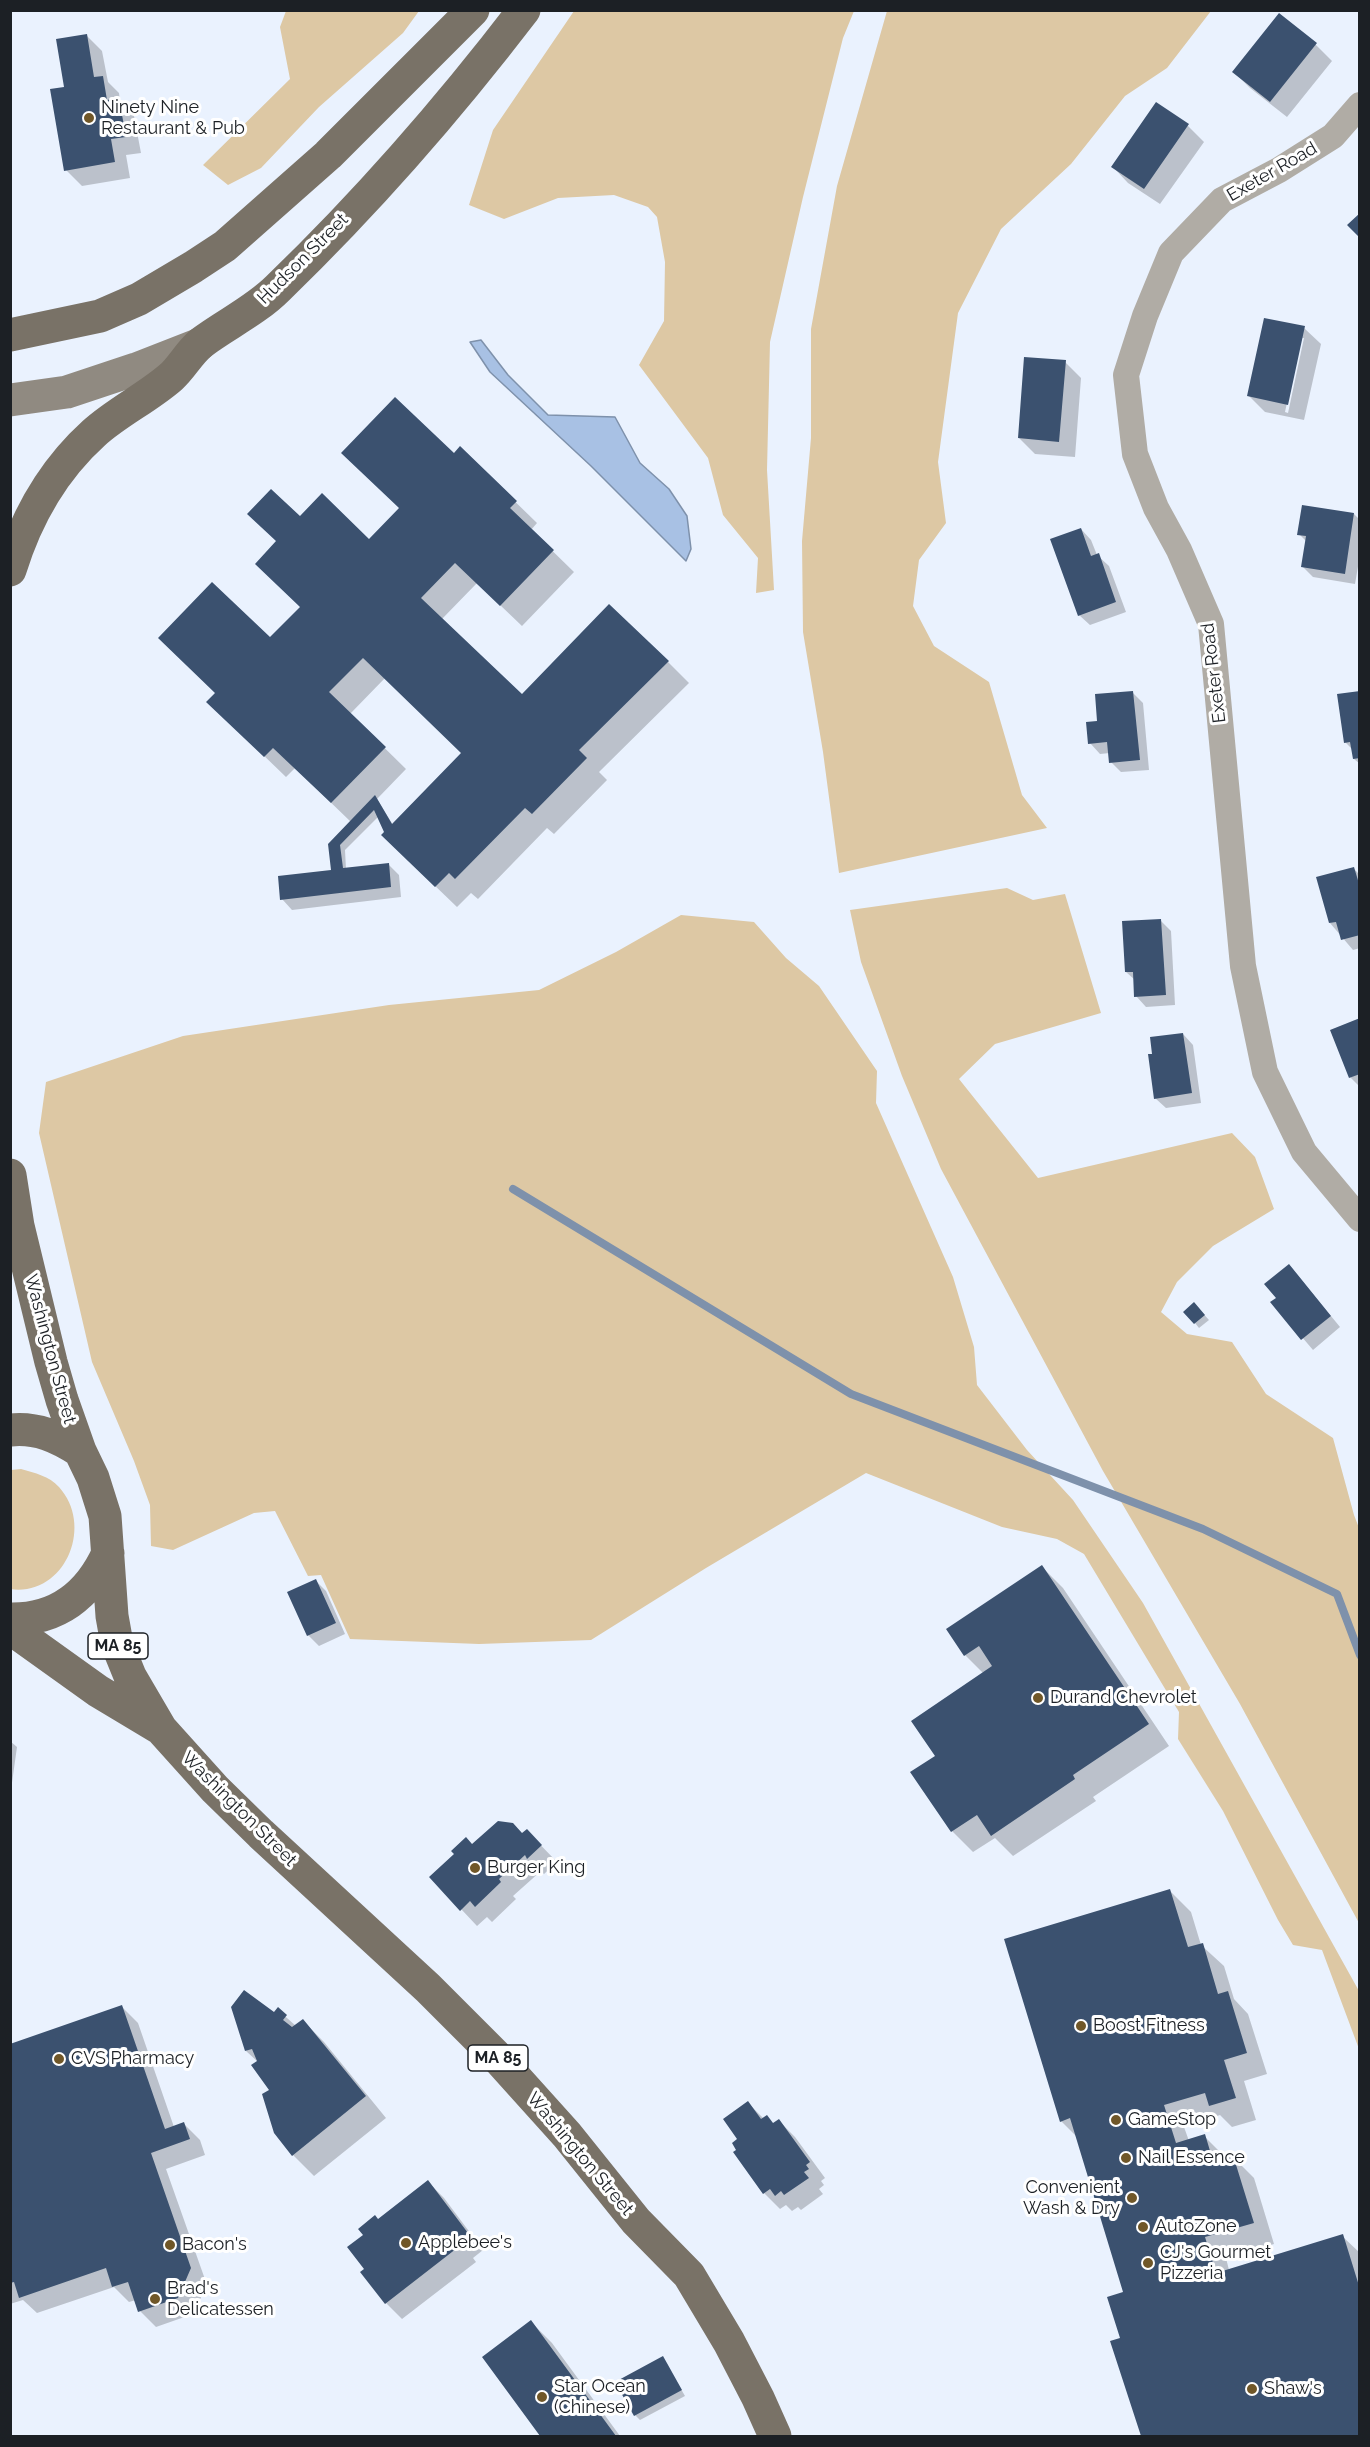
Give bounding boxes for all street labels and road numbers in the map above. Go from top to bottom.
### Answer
street label: Exeter Road [1223,137,1321,207]
street label: Hudson Street [253,209,353,309]
street label: Exeter Road [1197,622,1231,724]
street label: Washington Street [20,1272,80,1426]
road number: MA 85 [88,1633,148,1659]
street label: Washington Street [177,1747,301,1871]
road number: MA 85 [468,2045,528,2071]
street label: Washington Street [522,2088,638,2220]

